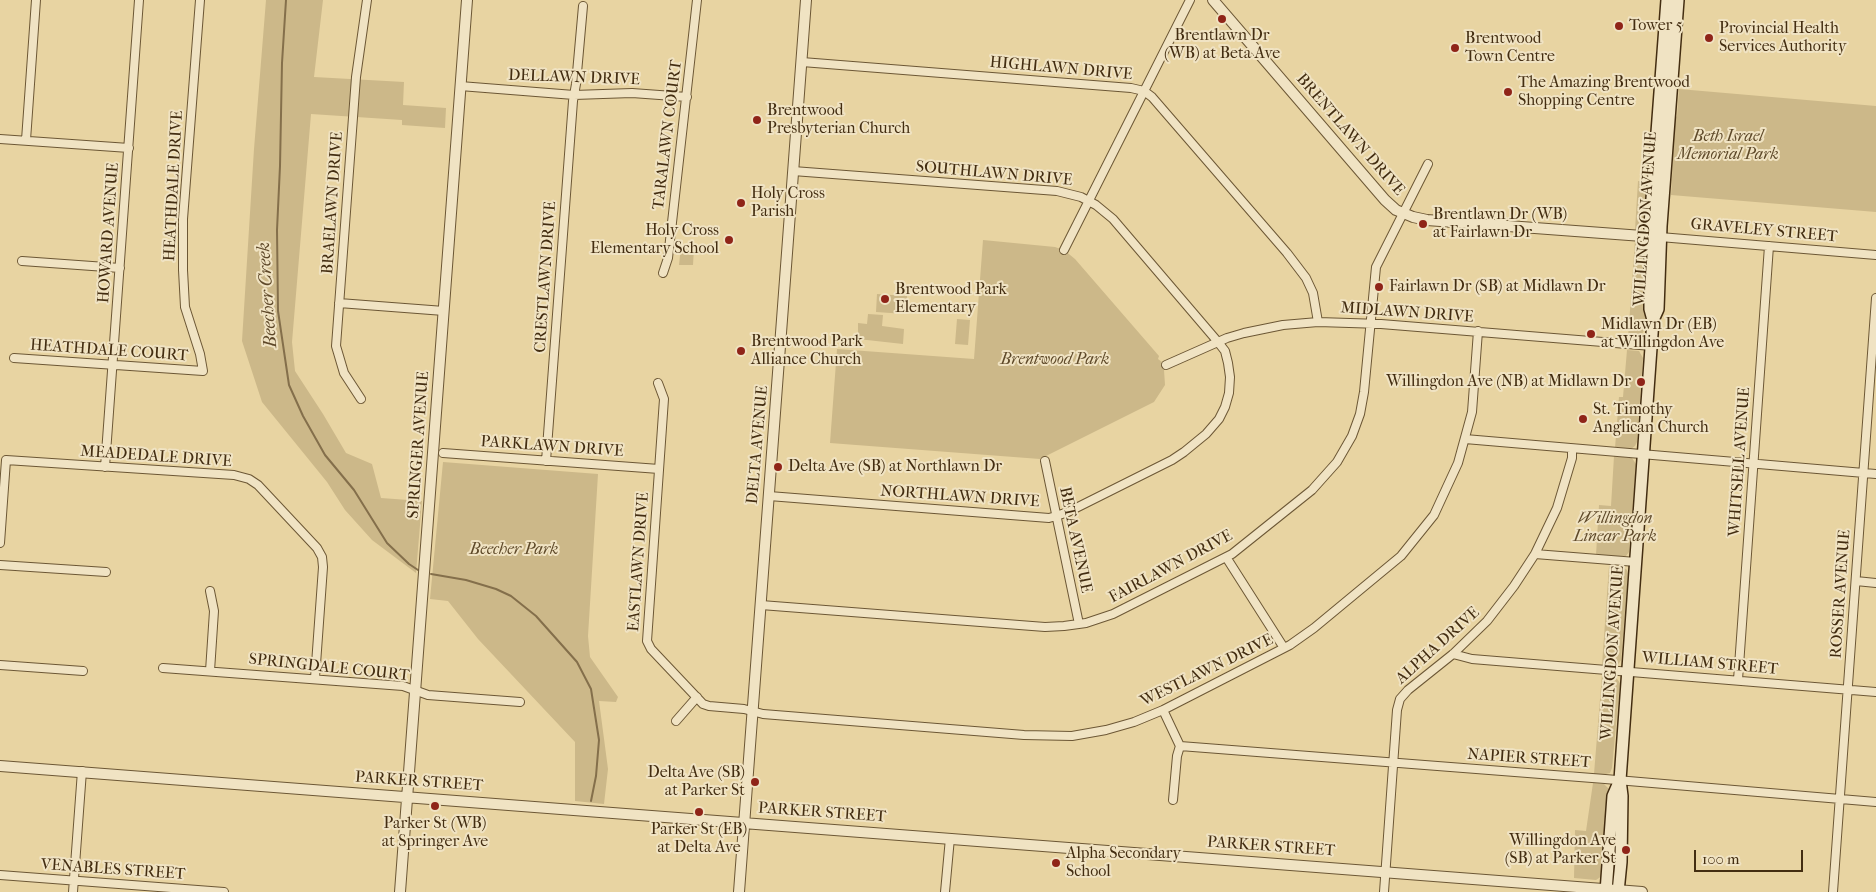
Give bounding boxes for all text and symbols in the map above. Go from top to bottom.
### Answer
marker: Brentlawn Dr (WB) at Beta Ave [1216,13,1228,25]
place label: Tower 5 [1629,16,1683,36]
place label: Provincial Health Services Authority [1719,19,1846,57]
marker: Tower 5 [1613,20,1625,32]
place label: Brentlawn Dr (WB) at Beta Ave [1164,26,1280,64]
place label: Brentwood Town Centre [1465,29,1555,67]
marker: Provincial Health Services Authority [1703,32,1715,44]
marker: Brentwood Town Centre [1449,42,1461,54]
street label: HIGHLAWN DRIVE [989,53,1133,85]
street label: TARALAWN COURT [649,59,687,211]
street label: DELLAWN DRIVE [508,66,640,90]
street label: BRENTLAWN DRIVE [1292,70,1408,200]
place label: The Amazing Brentwood Shopping Centre [1518,73,1690,111]
marker: The Amazing Brentwood Shopping Centre [1502,86,1514,98]
place label: Brentwood Presbyterian Church [767,101,910,139]
street label: HEATHDALE DRIVE [160,110,188,262]
marker: Brentwood Presbyterian Church [751,114,763,126]
park label: Beth Israel Memorial Park [1677,127,1779,165]
street label: BRAELAWN DRIVE [318,131,348,275]
street label: WILLINGDON AVENUE [1630,131,1662,307]
street label: SOUTHLAWN DRIVE [915,158,1073,190]
street label: HOWARD AVENUE [95,162,123,304]
place label: Holy Cross Parish [751,184,825,222]
marker: Holy Cross Parish [735,197,747,209]
street label: CRESTLAWN DRIVE [531,201,561,353]
place label: Brentlawn Dr (WB) at Fairlawn Dr [1433,205,1567,243]
street label: GRAVELEY STREET [1690,215,1838,247]
marker: Brentlawn Dr (WB) at Fairlawn Dr [1417,218,1429,230]
place label: Holy Cross Elementary School [590,221,719,259]
marker: Holy Cross Elementary School [723,234,735,246]
water label: Beecher Creek [254,241,282,349]
place label: Fairlawn Dr (SB) at Midlawn Dr [1389,277,1606,297]
place label: Brentwood Park Elementary [895,280,1007,318]
marker: Fairlawn Dr (SB) at Midlawn Dr [1373,281,1385,293]
marker: Brentwood Park Elementary [879,293,891,305]
street label: MIDLAWN DRIVE [1340,299,1474,327]
place label: Midlawn Dr (EB) at Willingdon Ave [1601,315,1724,353]
marker: Midlawn Dr (EB) at Willingdon Ave [1585,328,1597,340]
place label: Brentwood Park Alliance Church [751,332,863,370]
street label: HEATHDALE COURT [29,336,189,366]
marker: Brentwood Park Alliance Church [735,345,747,357]
park label: Brentwood Park [1001,350,1109,370]
street label: SPRINGER AVENUE [404,371,434,519]
place label: Willingdon Ave (NB) at Midlawn Dr [1386,372,1631,392]
marker: Willingdon Ave (NB) at Midlawn Dr [1635,376,1647,388]
street label: DELTA AVENUE [743,385,773,505]
street label: WHITSELL AVENUE [1725,387,1755,537]
place label: St. Timothy Anglican Church [1593,400,1709,438]
marker: St. Timothy Anglican Church [1577,413,1589,425]
street label: PARKLAWN DRIVE [480,432,624,462]
street label: MEADEDALE DRIVE [80,442,232,472]
place label: Delta Ave (SB) at Northlawn Dr [788,457,1002,477]
marker: Delta Ave (SB) at Northlawn Dr [772,461,784,473]
street label: NORTHLAWN DRIVE [880,482,1040,512]
street label: BETA AVENUE [1054,485,1096,595]
street label: EASTLAWN DRIVE [625,492,653,632]
park label: Willingdon Linear Park [1573,509,1657,547]
street label: FAIRLAWN DRIVE [1106,526,1236,608]
street label: ROSSER AVENUE [1827,529,1855,659]
park label: Beecher Park [470,540,558,560]
street label: WILLINGDON AVENUE [1597,565,1629,741]
street label: ALPHA DRIVE [1392,603,1484,689]
street label: WESTLAWN DRIVE [1138,631,1276,711]
street label: WILLIAM STREET [1641,648,1779,680]
street label: SPRINGDALE COURT [248,650,410,686]
street label: NAPIER STREET [1467,745,1591,773]
place label: Delta Ave (SB) at Parker St [647,763,745,801]
street label: PARKER STREET [354,768,484,796]
marker: Delta Ave (SB) at Parker St [749,776,761,788]
street label: PARKER STREET [757,799,887,827]
marker: Parker St (WB) at Springer Ave [429,800,441,812]
marker: Parker St (EB) at Delta Ave [693,806,705,818]
place label: Parker St (WB) at Springer Ave [382,814,488,852]
place label: Parker St (EB) at Delta Ave [651,820,747,858]
place label: Willingdon Ave (SB) at Parker St [1505,831,1616,869]
street label: PARKER STREET [1206,833,1336,861]
scale bar [1696,840,1805,872]
place label: Alpha Secondary School [1066,844,1181,882]
marker: Willingdon Ave (SB) at Parker St [1620,844,1632,856]
text: 100 m [1702,850,1740,868]
street label: VENABLES STREET [40,855,186,885]
marker: Alpha Secondary School [1050,857,1062,869]

